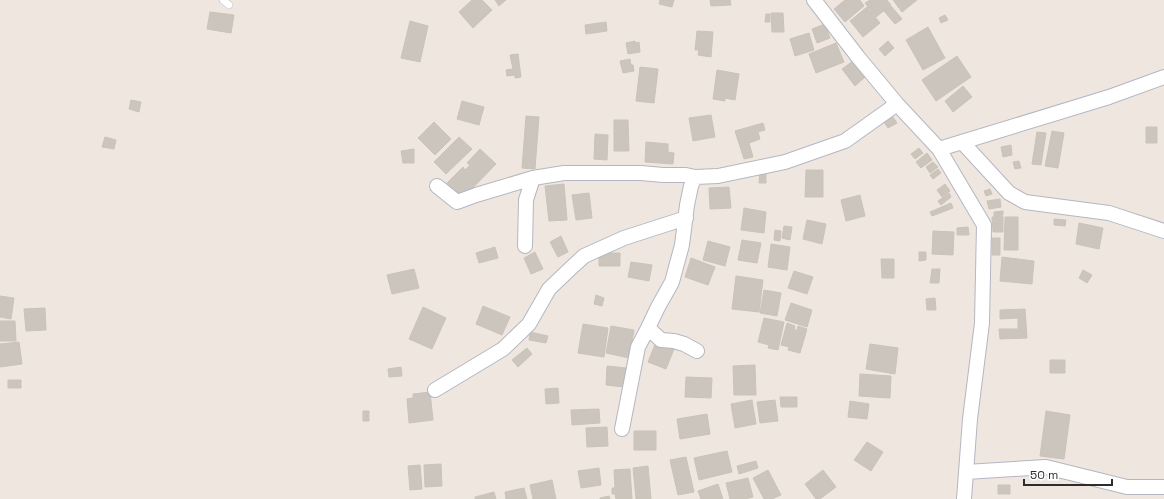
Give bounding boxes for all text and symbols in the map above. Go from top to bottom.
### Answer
scale bar [1024,461,1112,487]
text: 50 m [1030,467,1058,483]

